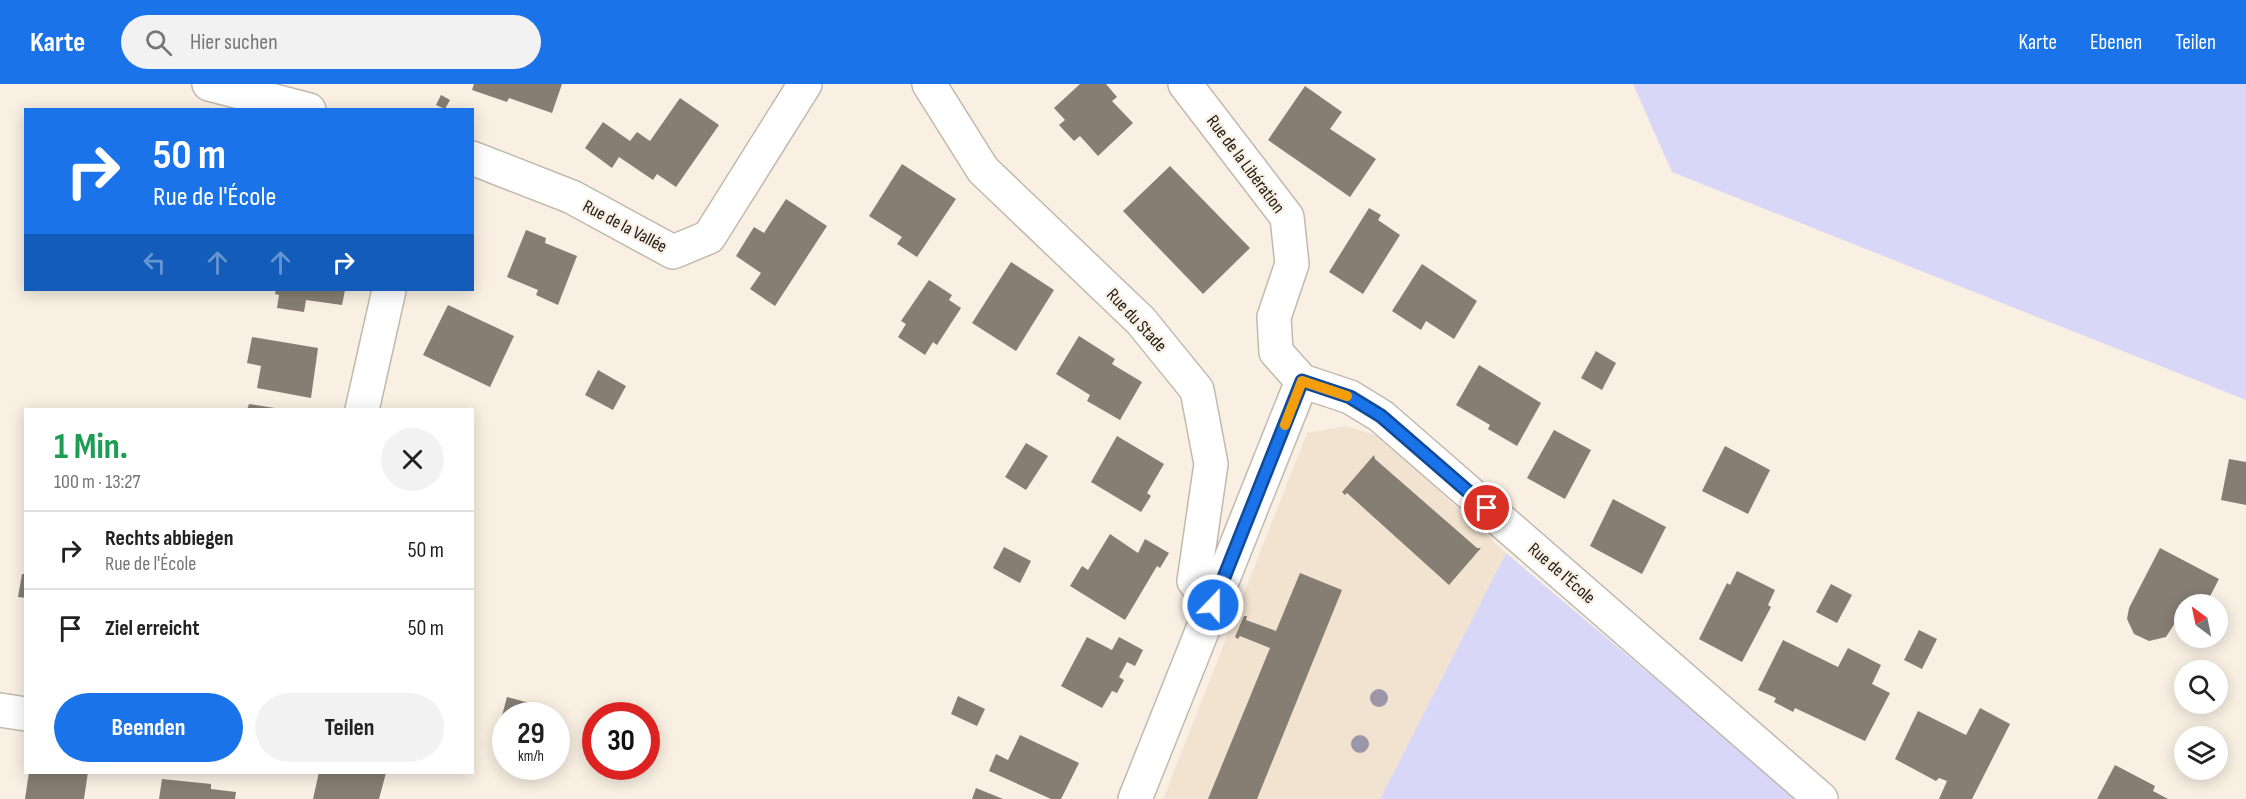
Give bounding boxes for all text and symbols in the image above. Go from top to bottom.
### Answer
search box [121,15,541,69]
text: Karte [30,26,85,59]
icon: search [142,26,175,59]
text: Hier suchen [190,29,278,56]
text: Karte [2019,30,2057,55]
text: Ebenen [2090,30,2142,55]
text: Teilen [2175,30,2216,55]
street label: Rue de la Libération [1202,111,1289,217]
text: 50 m [153,130,226,181]
icon: right [54,132,132,210]
text: Rue de l'École [153,181,276,213]
street label: Rue de la Vallée [579,195,670,257]
icon: left [138,246,171,279]
icon: ahead [201,246,234,279]
icon: ahead [264,246,297,279]
icon: right [327,246,360,279]
street label: Rue du Stade [1102,284,1171,356]
text: 1 Min. [54,426,128,469]
button: close [381,428,444,491]
text: 100 m · 13:27 [54,470,141,494]
pin [1461,482,1512,533]
icon: arrive [1470,491,1503,524]
text: Rechts abbiegen [105,525,234,552]
icon: right [54,534,87,567]
text: 50 m [408,537,444,564]
street label: Rue de l'École [1524,538,1600,608]
text: Rue de l'École [105,552,196,576]
position arrow [1181,573,1245,637]
north arrow [2174,594,2228,648]
map controls [2174,594,2228,780]
icon: arrive [54,612,87,645]
text: Ziel erreicht [105,615,200,642]
text: 50 m [408,615,444,642]
button: search [2174,660,2228,714]
button: Beenden [54,693,243,762]
button: Teilen [255,693,444,762]
speed limit sign: 30 [582,702,660,780]
text: 29 [517,716,545,752]
button: layers [2174,726,2228,780]
text: km/h [518,747,544,766]

